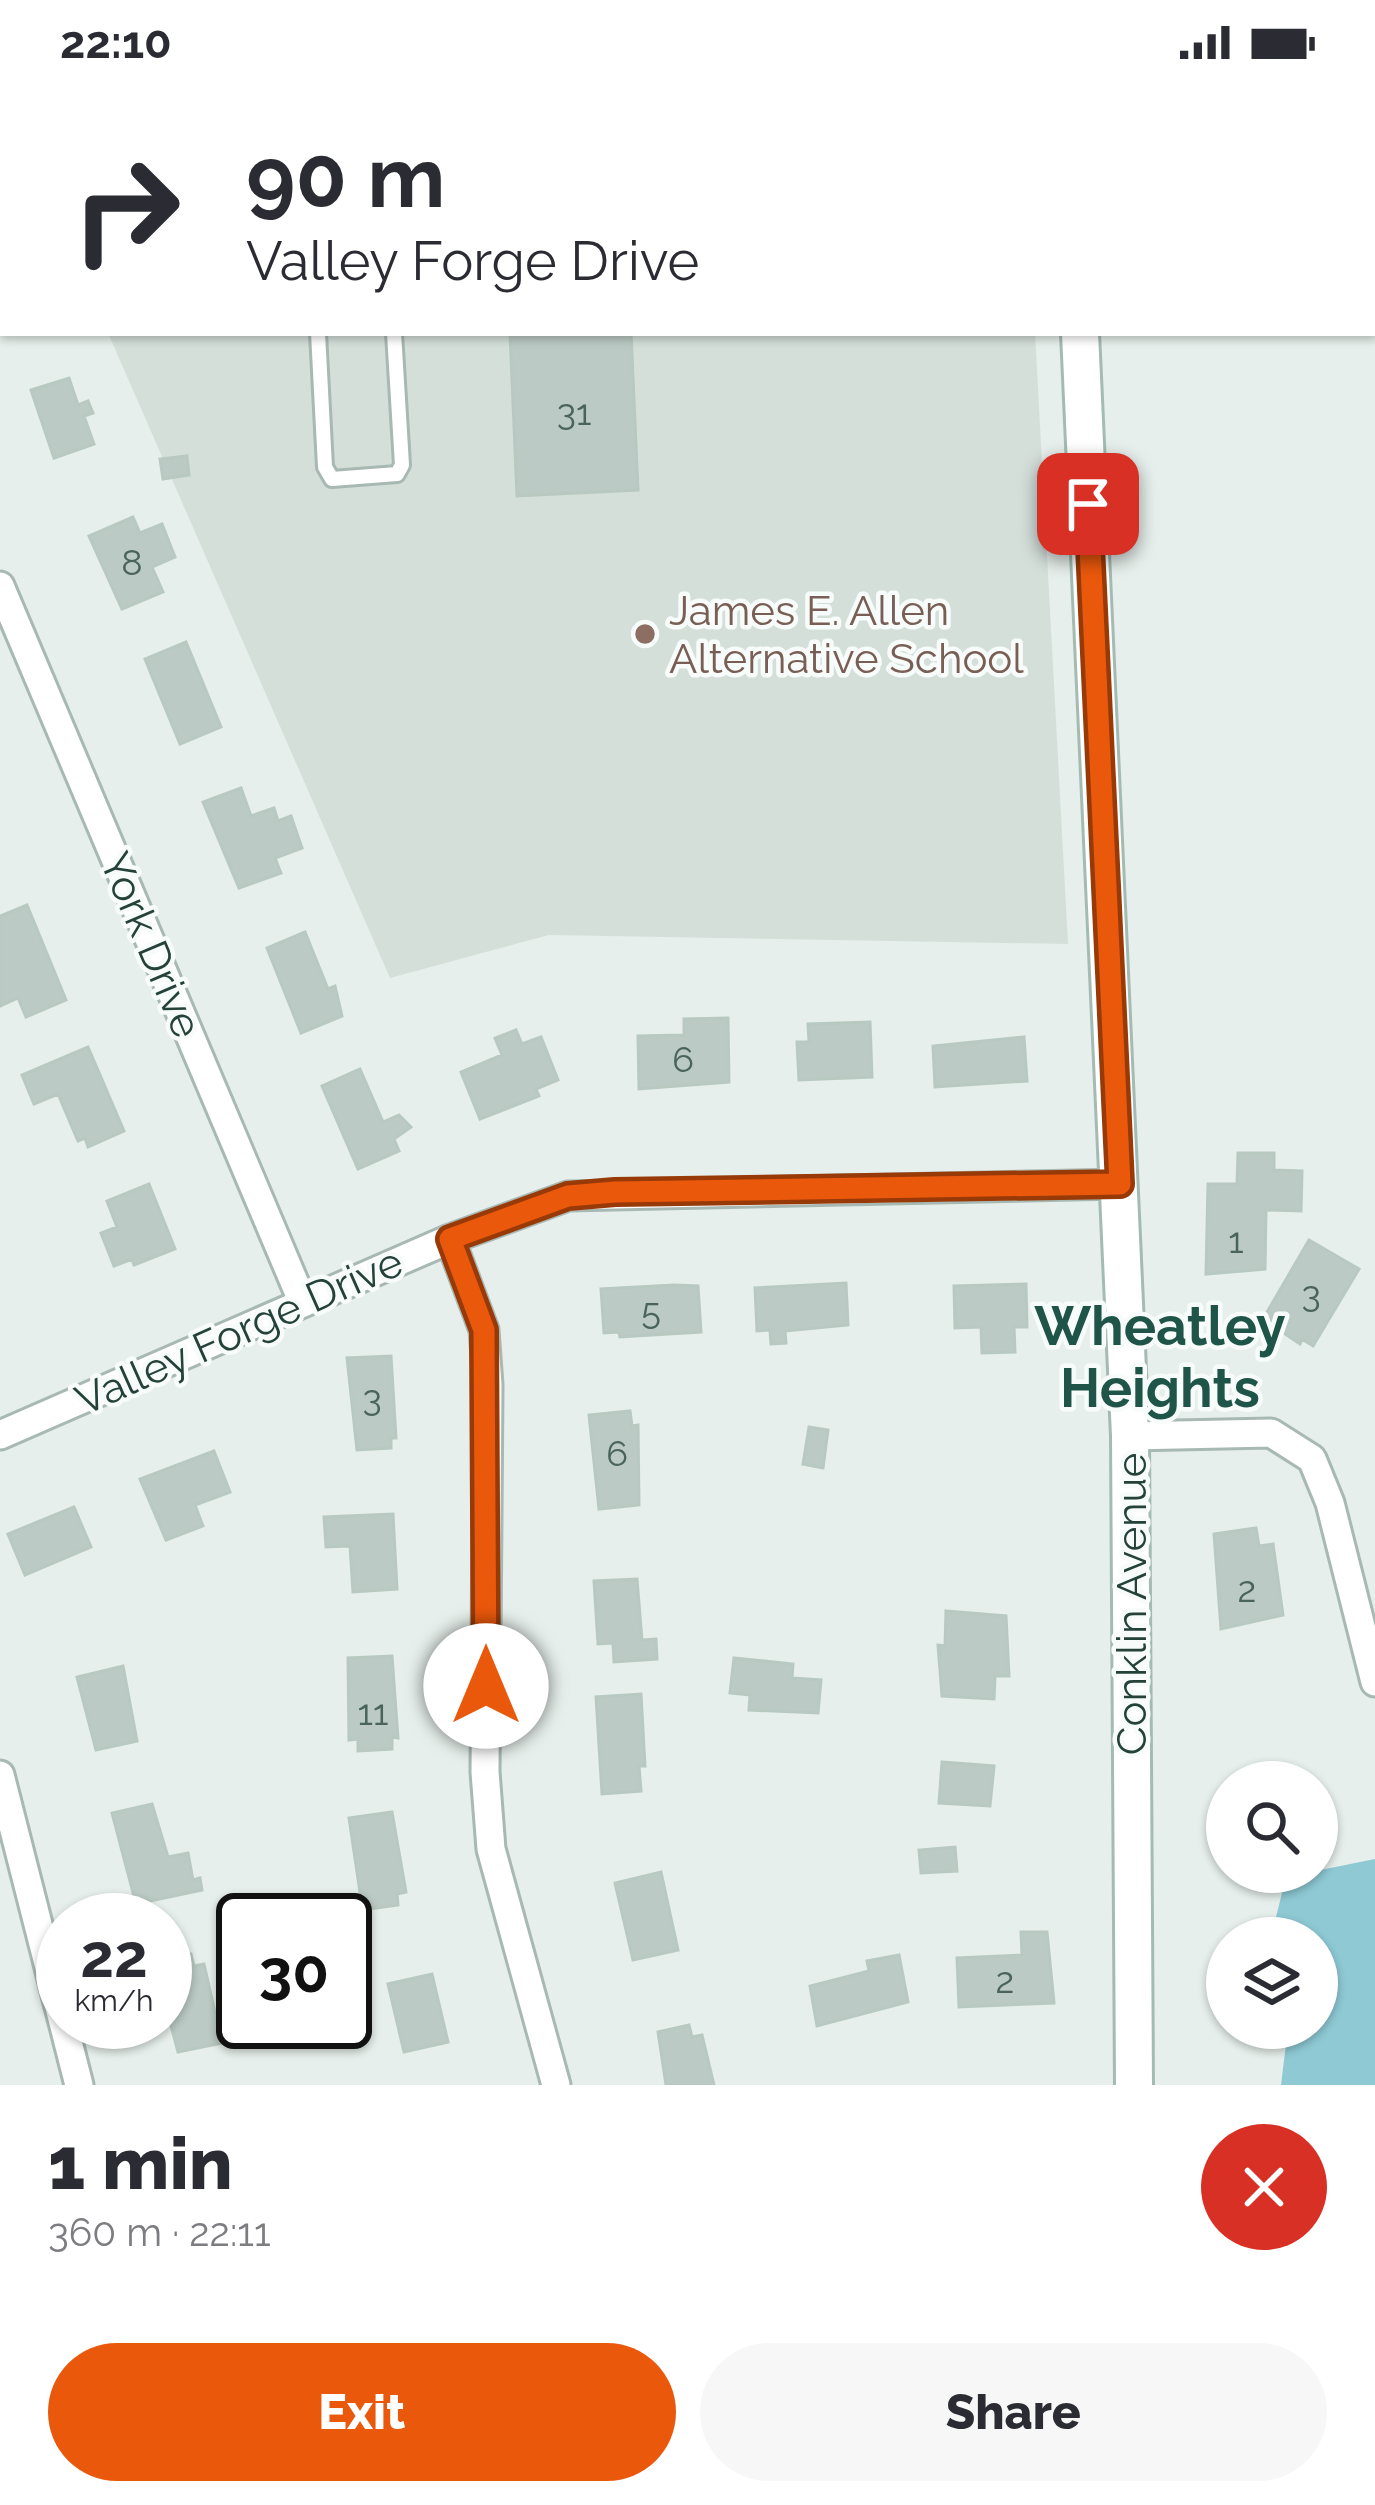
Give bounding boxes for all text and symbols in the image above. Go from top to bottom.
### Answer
text: 22:10 [60,16,172,69]
text: 90 m [246,128,445,227]
icon: right [48,132,204,288]
text: Valley Forge Drive [246,229,699,293]
house number: 31 [557,391,591,433]
pin [1037,453,1139,555]
icon: arrive [1055,471,1121,537]
house number: 8 [121,541,143,583]
place label: James E. Allen Alternative School [669,586,1024,683]
marker: James E. Allen Alternative School [632,621,658,647]
street label: York Drive [90,845,212,1045]
house number: 6 [672,1038,694,1080]
house number: 1 [1228,1219,1244,1261]
street label: Valley Forge Drive [68,1237,410,1425]
house number: 3 [1301,1273,1321,1315]
house number: 5 [641,1290,661,1332]
district label: Wheatley Heights [1034,1294,1286,1420]
house number: 3 [362,1377,382,1419]
house number: 6 [606,1432,628,1474]
street label: Conklin Avenue [1107,1453,1156,1755]
house number: 2 [1238,1568,1256,1610]
position arrow [423,1623,549,1749]
house number: 11 [358,1691,388,1733]
map controls [1206,1761,1338,2049]
button: search [1206,1761,1338,1893]
speed limit sign: 30 [216,1893,372,2049]
button: layers [1206,1917,1338,2049]
text: 22 [80,1921,148,1991]
house number: 2 [996,1959,1014,2001]
text: km/h [74,1983,154,2018]
text: 1 min [48,2121,233,2206]
button: close [1201,2124,1327,2250]
text: 360 m · 22:11 [48,2209,271,2255]
button: Exit [48,2343,676,2481]
button: Share [700,2343,1327,2481]

